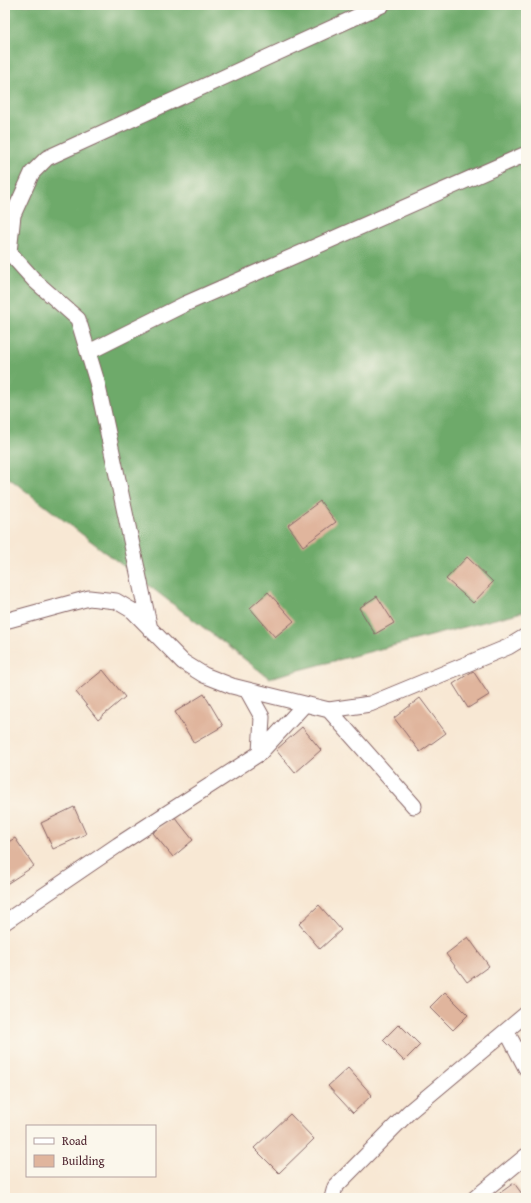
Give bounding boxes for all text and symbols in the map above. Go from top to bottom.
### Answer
legend [26,1125,156,1177]
text: Road [62,1132,88,1149]
text: Building [62,1152,105,1169]

